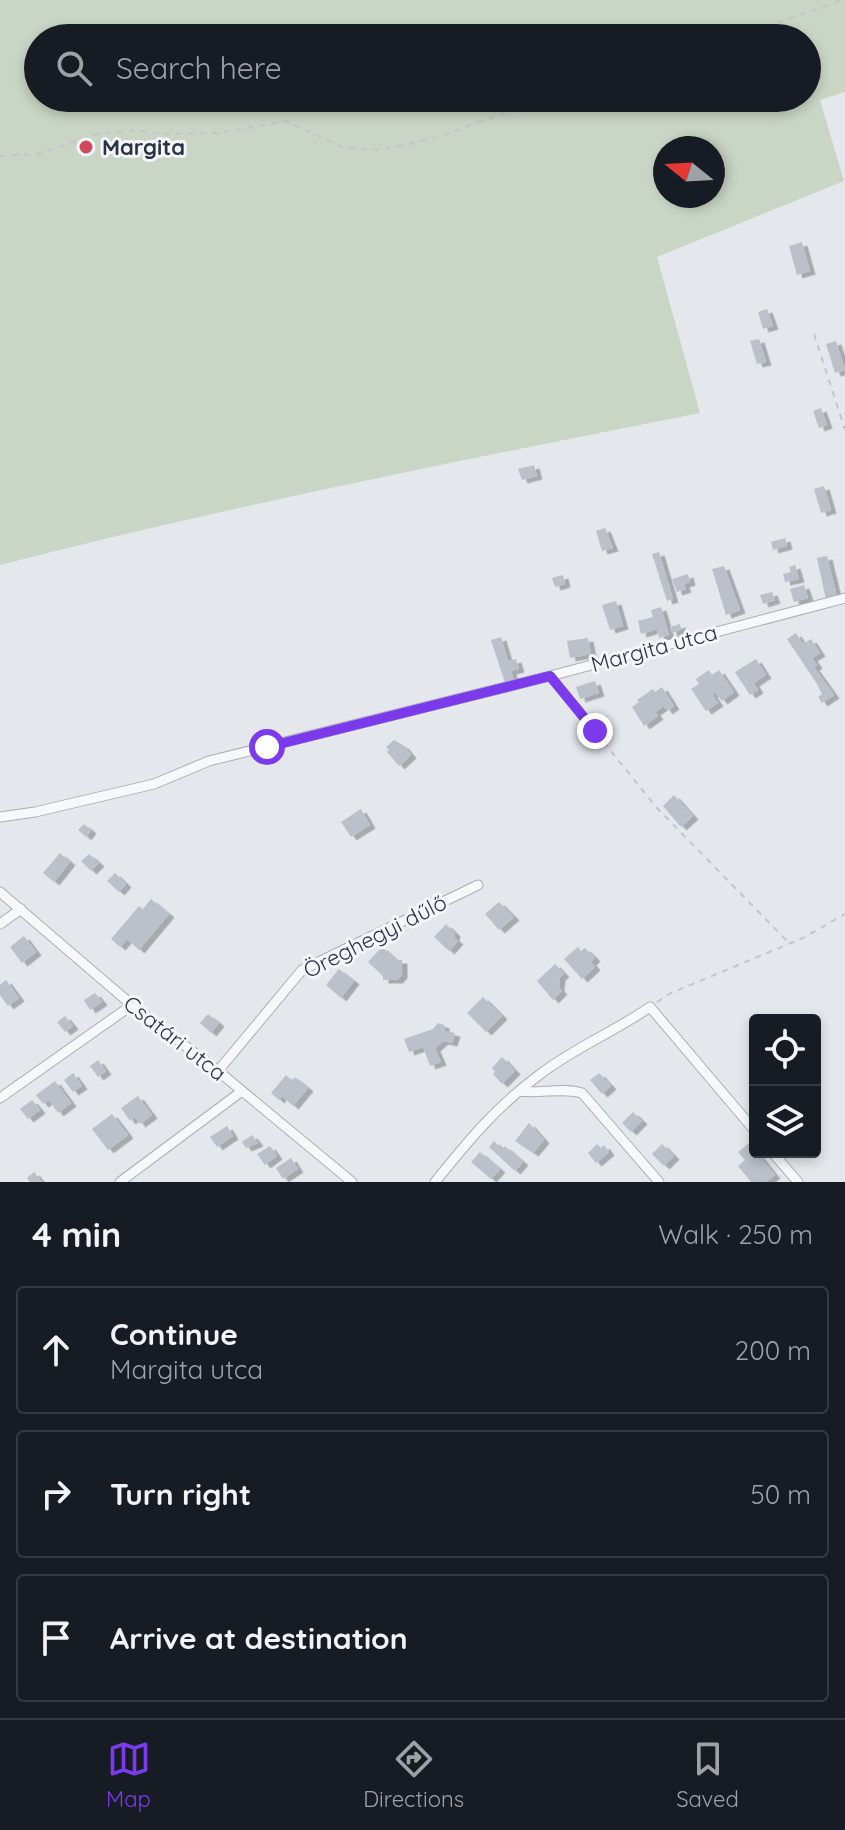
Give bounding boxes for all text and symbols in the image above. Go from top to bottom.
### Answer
search box [24,24,821,112]
icon: search [52,46,96,90]
text: Search here [116,49,282,87]
place label: Margita [102,133,185,161]
north arrow [653,136,725,208]
marker: Margita [77,138,95,156]
street label: Margita utca [588,618,720,678]
route end [577,713,613,749]
route start [249,729,285,765]
street label: Öreghegyi dűlő [299,888,451,984]
street label: Csatári utca [118,989,232,1087]
map controls [749,1014,821,1158]
button: locate [749,1014,821,1086]
button: layers [749,1086,821,1158]
text: 4 min [32,1213,121,1256]
text: Walk · 250 m [658,1218,813,1251]
text: Continue [110,1315,238,1353]
icon: ahead [34,1328,78,1372]
text: 200 m [735,1334,811,1367]
text: Margita utca [110,1353,263,1386]
icon: right [34,1472,78,1516]
text: Turn right [110,1475,251,1513]
text: 50 m [751,1478,811,1511]
icon: arrive [34,1616,78,1660]
text: Arrive at destination [110,1619,408,1657]
tab: Map [106,1737,151,1813]
tab: Directions [363,1737,464,1813]
tab: Saved [676,1737,739,1813]

